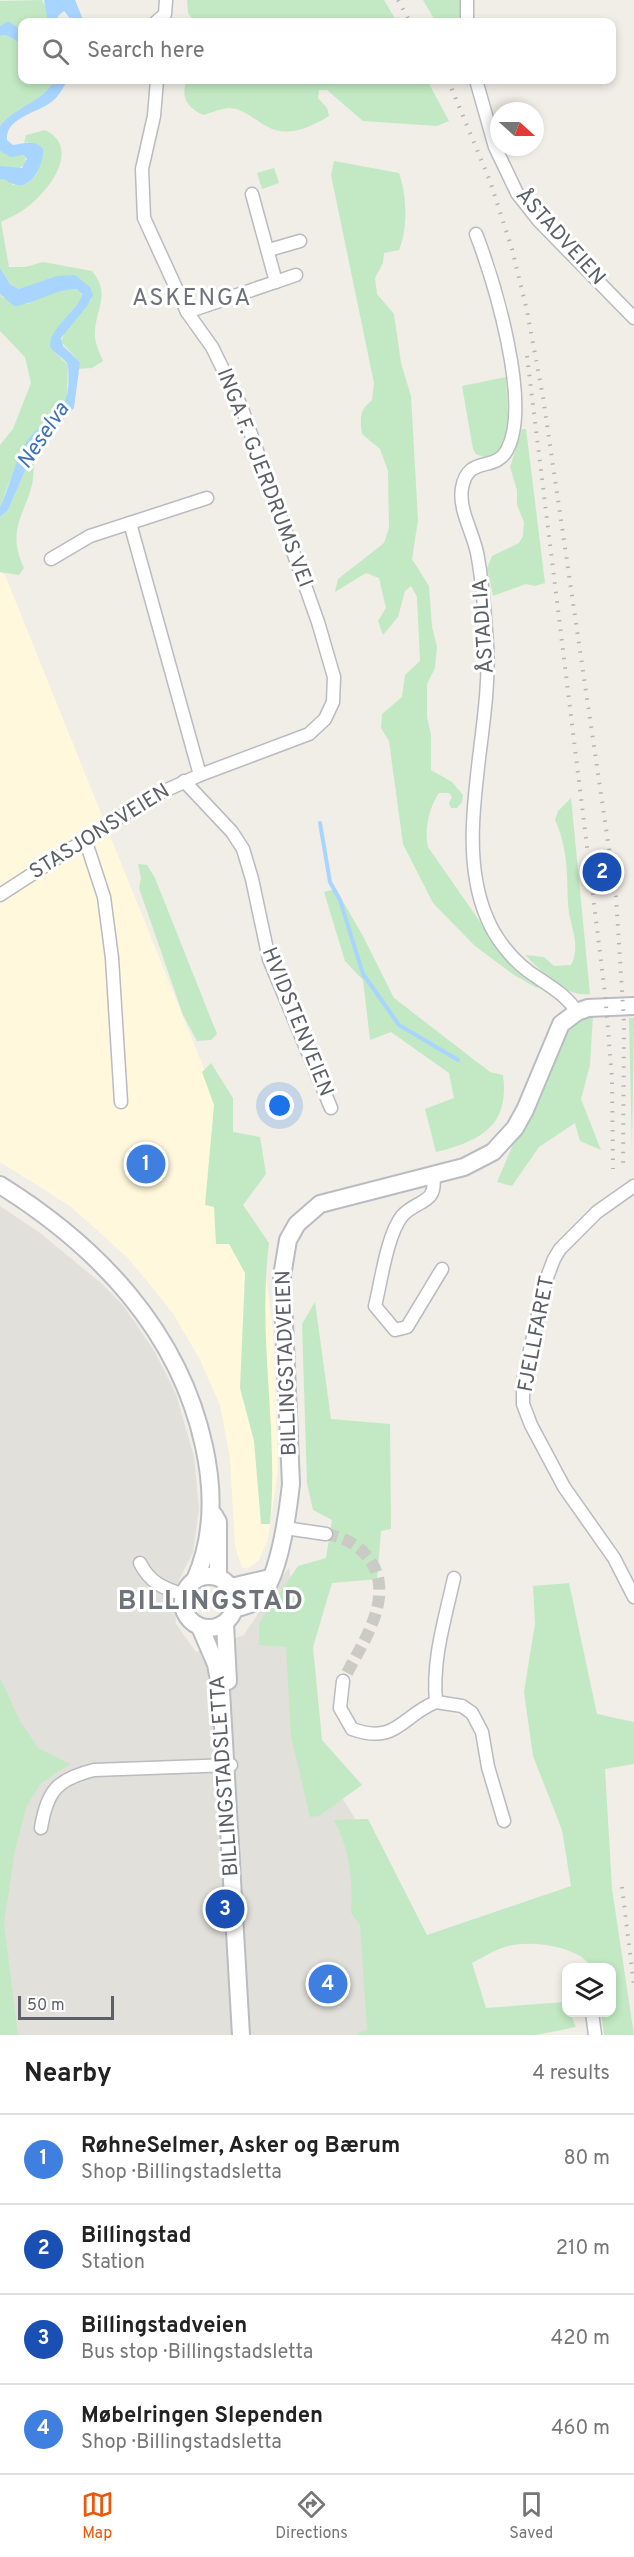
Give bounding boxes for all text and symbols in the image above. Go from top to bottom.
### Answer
search box [18,18,616,84]
icon: search [39,35,72,68]
text: Search here [87,38,205,65]
north arrow [490,102,544,156]
street label: ÅSTADVEIEN [509,183,611,291]
district label: ASKENGA [132,284,252,314]
street label: INGA F. GJERDRUMS VEI [210,365,318,591]
water label: Neselva [12,397,76,474]
street label: ÅSTADLIA [467,577,501,675]
street label: STASJONSVEIEN [25,778,175,886]
pin: 2 [582,850,622,894]
street label: HVIDSTENVEIEN [255,943,339,1101]
your location [265,1091,294,1120]
pin: 1 [126,1142,166,1186]
street label: BILLINGSTADVEIEN [270,1270,304,1456]
street label: FJELLFARET [513,1274,561,1394]
district label: BILLINGSTAD [118,1585,304,1619]
street label: BILLINGSTADSLETTA [205,1675,245,1877]
pin: 3 [206,1886,244,1932]
pin: 4 [308,1962,348,2006]
map controls [562,1963,616,2017]
button: layers [562,1963,616,2017]
scale bar [18,1993,114,2020]
text: 50 m [27,1996,65,2016]
text: Nearby [24,2058,112,2091]
text: 4 results [533,2061,610,2087]
text: RøhneSelmer, Asker og Bærum [81,2133,400,2160]
text: 1 [40,2146,48,2172]
text: 80 m [564,2146,610,2172]
text: Shop · Billingstadsletta [81,2160,282,2186]
text: Billingstad [81,2223,191,2250]
text: 2 [37,2236,50,2262]
text: 210 m [556,2236,610,2262]
text: Station [81,2250,145,2276]
text: Billingstadveien [81,2313,247,2340]
text: 3 [38,2326,50,2352]
text: 420 m [551,2326,610,2352]
text: Bus stop · Billingstadsletta [81,2340,313,2366]
text: Møbelringen Slependen [81,2403,323,2430]
text: 4 [37,2416,50,2442]
text: 460 m [551,2416,610,2442]
text: Shop · Billingstadsletta [81,2430,282,2456]
tab: Map [81,2488,114,2544]
tab: Directions [275,2488,348,2544]
tab: Saved [509,2488,553,2544]

